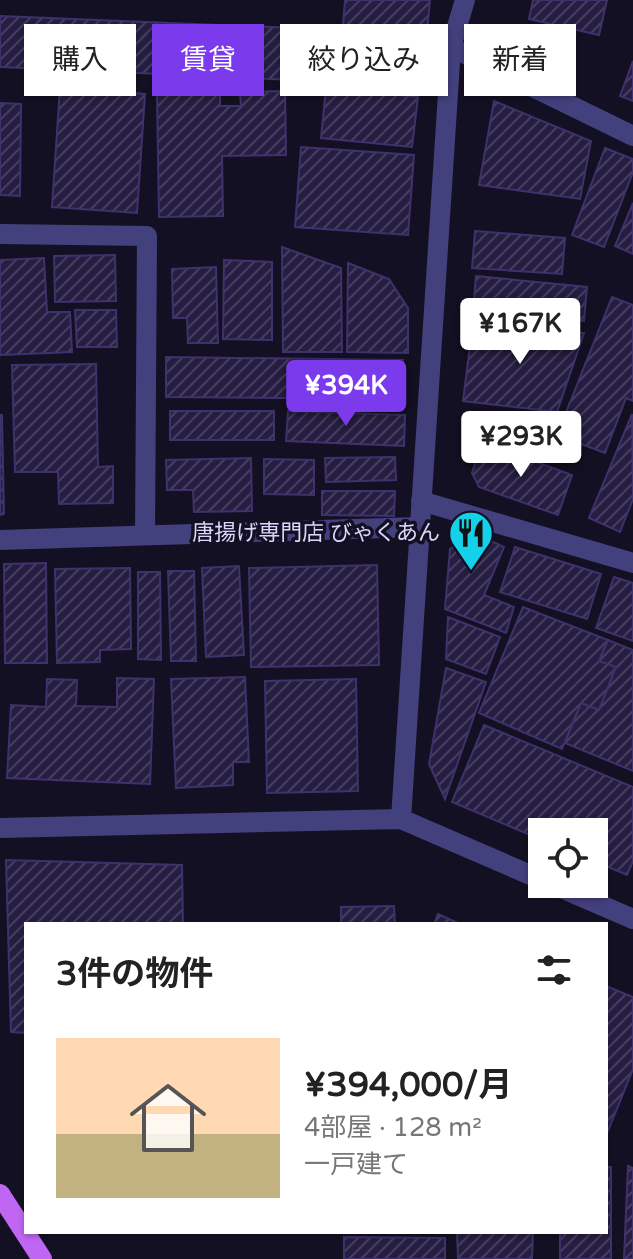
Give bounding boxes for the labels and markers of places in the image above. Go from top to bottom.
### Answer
pin: ¥167K [464,298,576,366]
pin: ¥394K [290,360,402,428]
pin: ¥293K [465,411,577,479]
restaurant icon: 唐揚げ専門店 びゃくあん [447,509,495,572]
place label: 唐揚げ専門店 びゃくあん [192,520,440,546]

